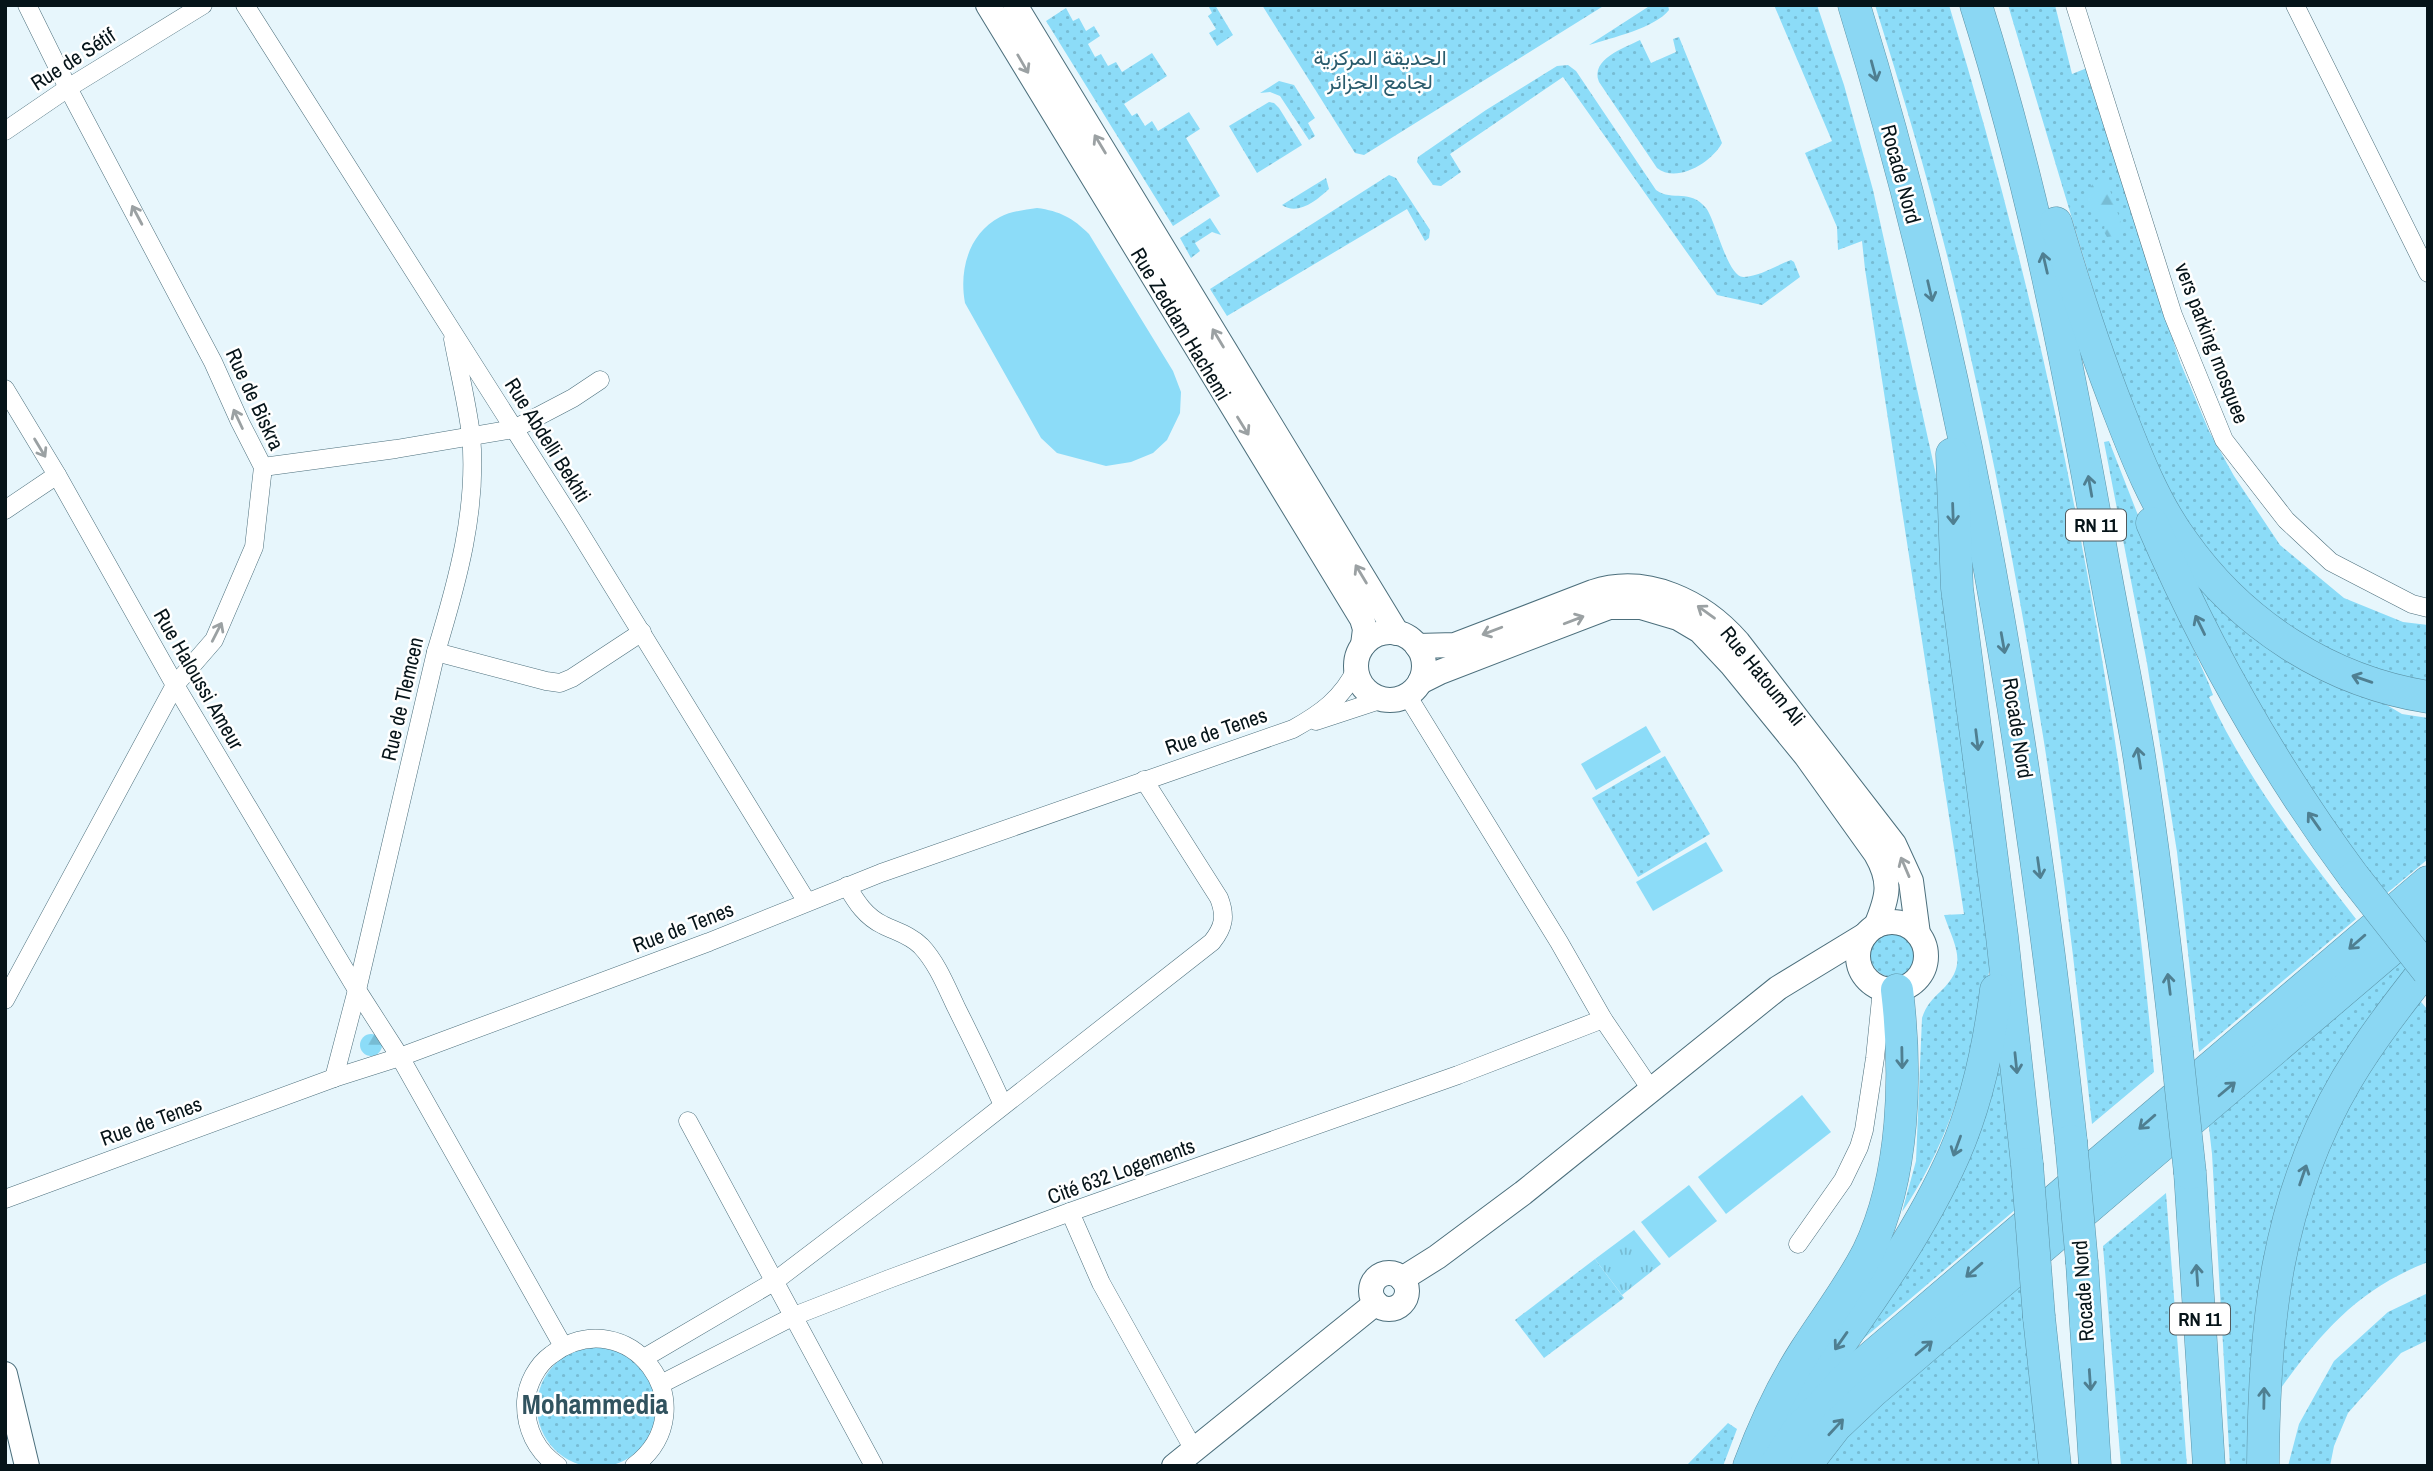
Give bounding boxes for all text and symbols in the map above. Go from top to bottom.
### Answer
street label: Rue de Sétif [25,21,121,97]
park label: الحديقة المركزية لجامع الجزائر [1313,43,1447,96]
one-way arrow [1016,54,1030,74]
one-way arrow [1868,59,1881,81]
street label: Rocade Nord [1874,121,1928,227]
one-way arrow [1092,134,1106,154]
one-way arrow [129,205,143,226]
street label: Rue Zeddam Hachemi [1124,242,1238,406]
one-way arrow [2038,252,2051,275]
street label: vers parking mosquee [2168,258,2256,428]
one-way arrow [1924,279,1938,302]
one-way arrow [1210,328,1224,348]
street label: Rue de Biskra [219,343,291,455]
street label: Rue Abdelli Bekhti [498,372,598,508]
one-way arrow [231,409,245,430]
one-way arrow [1237,415,1251,435]
one-way arrow [33,437,47,457]
one-way arrow [2082,476,2096,498]
one-way arrow [1946,502,1959,525]
road number: RN 11 [2066,510,2126,540]
one-way arrow [1354,565,1368,585]
street label: Rue Haloussi Ameur [147,603,251,755]
one-way arrow [1697,605,1716,619]
one-way arrow [1563,612,1585,625]
one-way arrow [2193,615,2206,636]
street label: Rue Hatoum Ali [1714,620,1812,732]
one-way arrow [210,622,224,643]
one-way arrow [1481,626,1503,638]
one-way arrow [1997,631,2011,654]
street label: Rue de Tlemcen [374,634,430,764]
one-way arrow [2351,672,2373,685]
street label: Rocade Nord [1996,676,2040,780]
street label: Rue de Tenes [1161,700,1271,762]
one-way arrow [1970,728,1983,751]
one-way arrow [2132,748,2145,770]
one-way arrow [2307,812,2321,831]
one-way arrow [2032,856,2045,879]
one-way arrow [1898,857,1911,879]
street label: Rue de Tenes [628,894,738,960]
one-way arrow [2349,934,2367,950]
one-way arrow [2163,973,2176,996]
one-way arrow [1895,1046,1908,1069]
one-way arrow [2010,1052,2023,1074]
one-way arrow [2218,1081,2236,1096]
street label: Rue de Tenes [96,1089,206,1153]
one-way arrow [2138,1114,2156,1130]
street label: Cité 632 Logements [1043,1131,1199,1211]
one-way arrow [1950,1134,1962,1156]
one-way arrow [2298,1164,2310,1186]
street label: Rocade Nord [2065,1239,2101,1343]
one-way arrow [1965,1262,1983,1278]
one-way arrow [2190,1265,2203,1287]
road number: RN 11 [2170,1303,2230,1334]
one-way arrow [1834,1331,1848,1350]
one-way arrow [1915,1340,1933,1356]
one-way arrow [2084,1369,2097,1391]
district label: Mohammedia [522,1385,669,1423]
one-way arrow [2257,1386,2270,1409]
one-way arrow [1828,1419,1845,1436]

